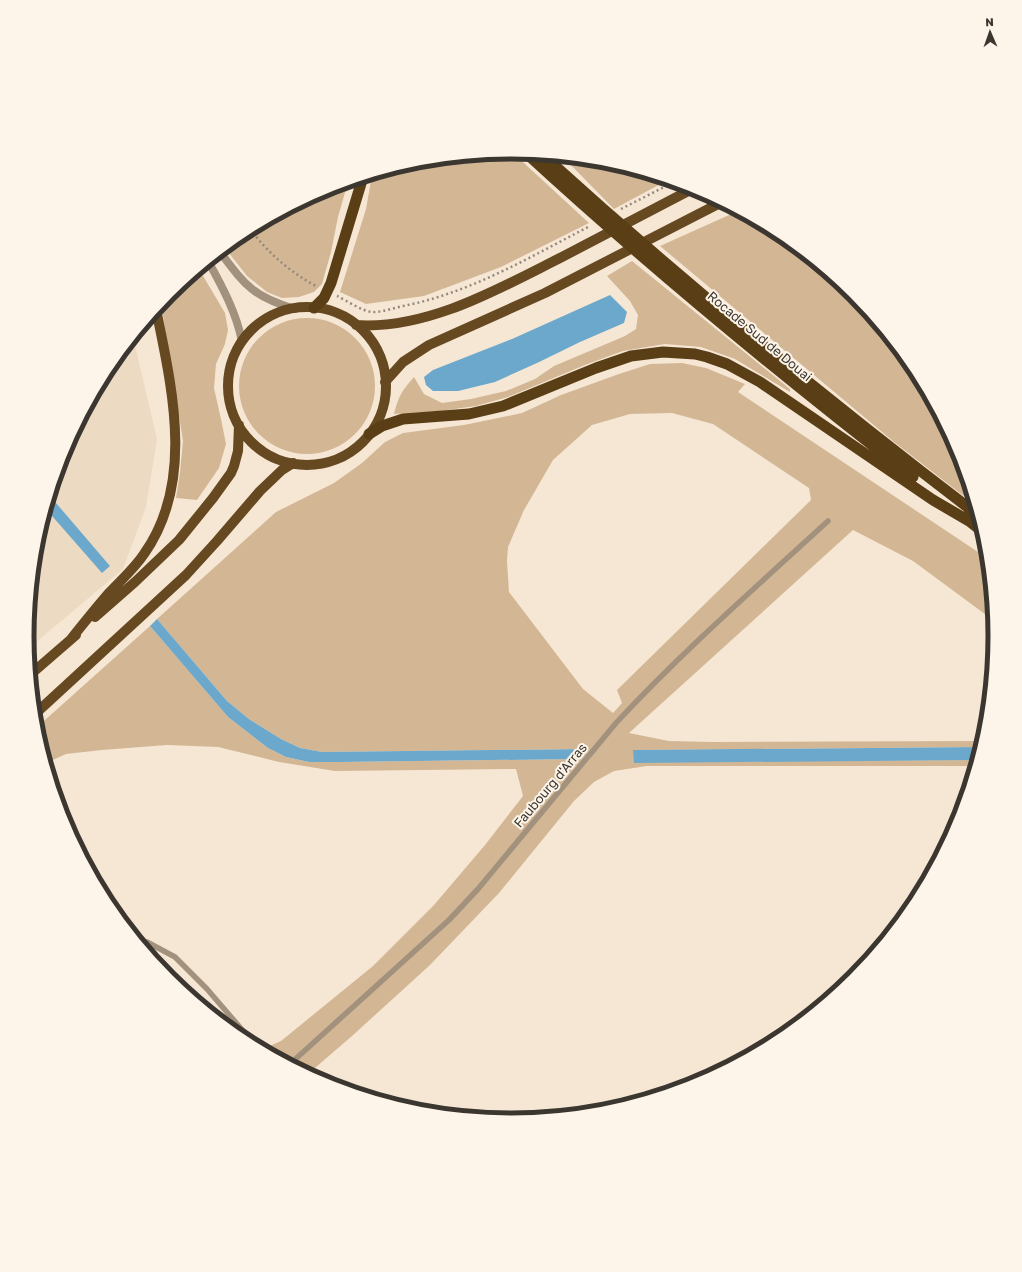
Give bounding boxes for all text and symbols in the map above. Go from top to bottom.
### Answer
north arrow [970,12,1010,52]
text: N [985,15,994,28]
street label: Rocade Sud de Douai [704,288,816,384]
street label: Faubourg d'Arras [510,739,590,830]

